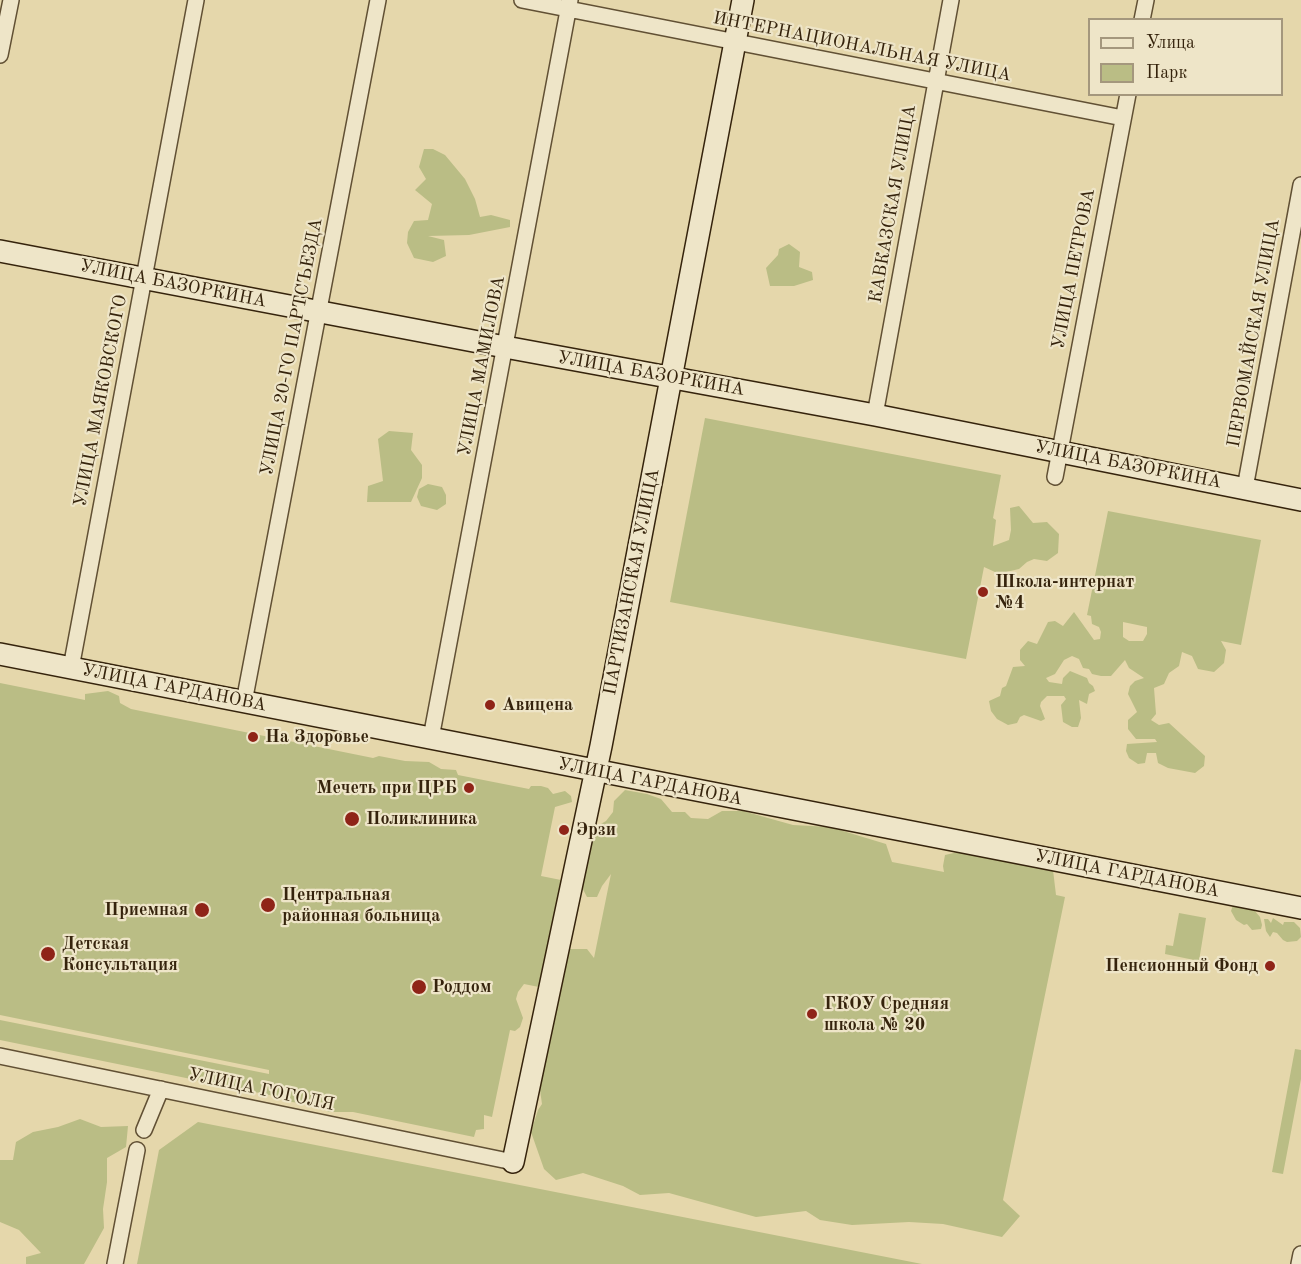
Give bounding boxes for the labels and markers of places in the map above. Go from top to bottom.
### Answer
place label: Школа-интернат №4 [995,571,1134,614]
marker: Школа-интернат №4 [976,585,990,599]
place label: Авицена [502,694,573,716]
marker: Авицена [483,698,497,712]
place label: На Здоровье [265,726,369,748]
marker: На Здоровье [246,730,260,744]
place label: Мечеть при ЦРБ [316,777,457,799]
marker: Мечеть при ЦРБ [462,781,476,795]
place label: Поликлиника [366,808,477,830]
marker: Поликлиника [343,810,361,828]
place label: Эрзи [576,819,616,841]
marker: Эрзи [557,823,571,837]
place label: Центральная районная больница [282,884,441,926]
marker: Центральная районная больница [259,896,277,914]
place label: Приемная [104,899,188,921]
marker: Приемная [193,901,211,919]
place label: Детская Консультация [62,933,178,976]
marker: Детская Консультация [39,945,57,963]
place label: Пенсионный Фонд [1105,955,1258,977]
marker: Пенсионный Фонд [1263,959,1277,973]
place label: Роддом [432,976,491,998]
marker: Роддом [410,978,428,996]
place label: ГКОУ Средняя школа № 20 [824,993,949,1036]
marker: ГКОУ Средняя школа № 20 [805,1007,819,1021]

